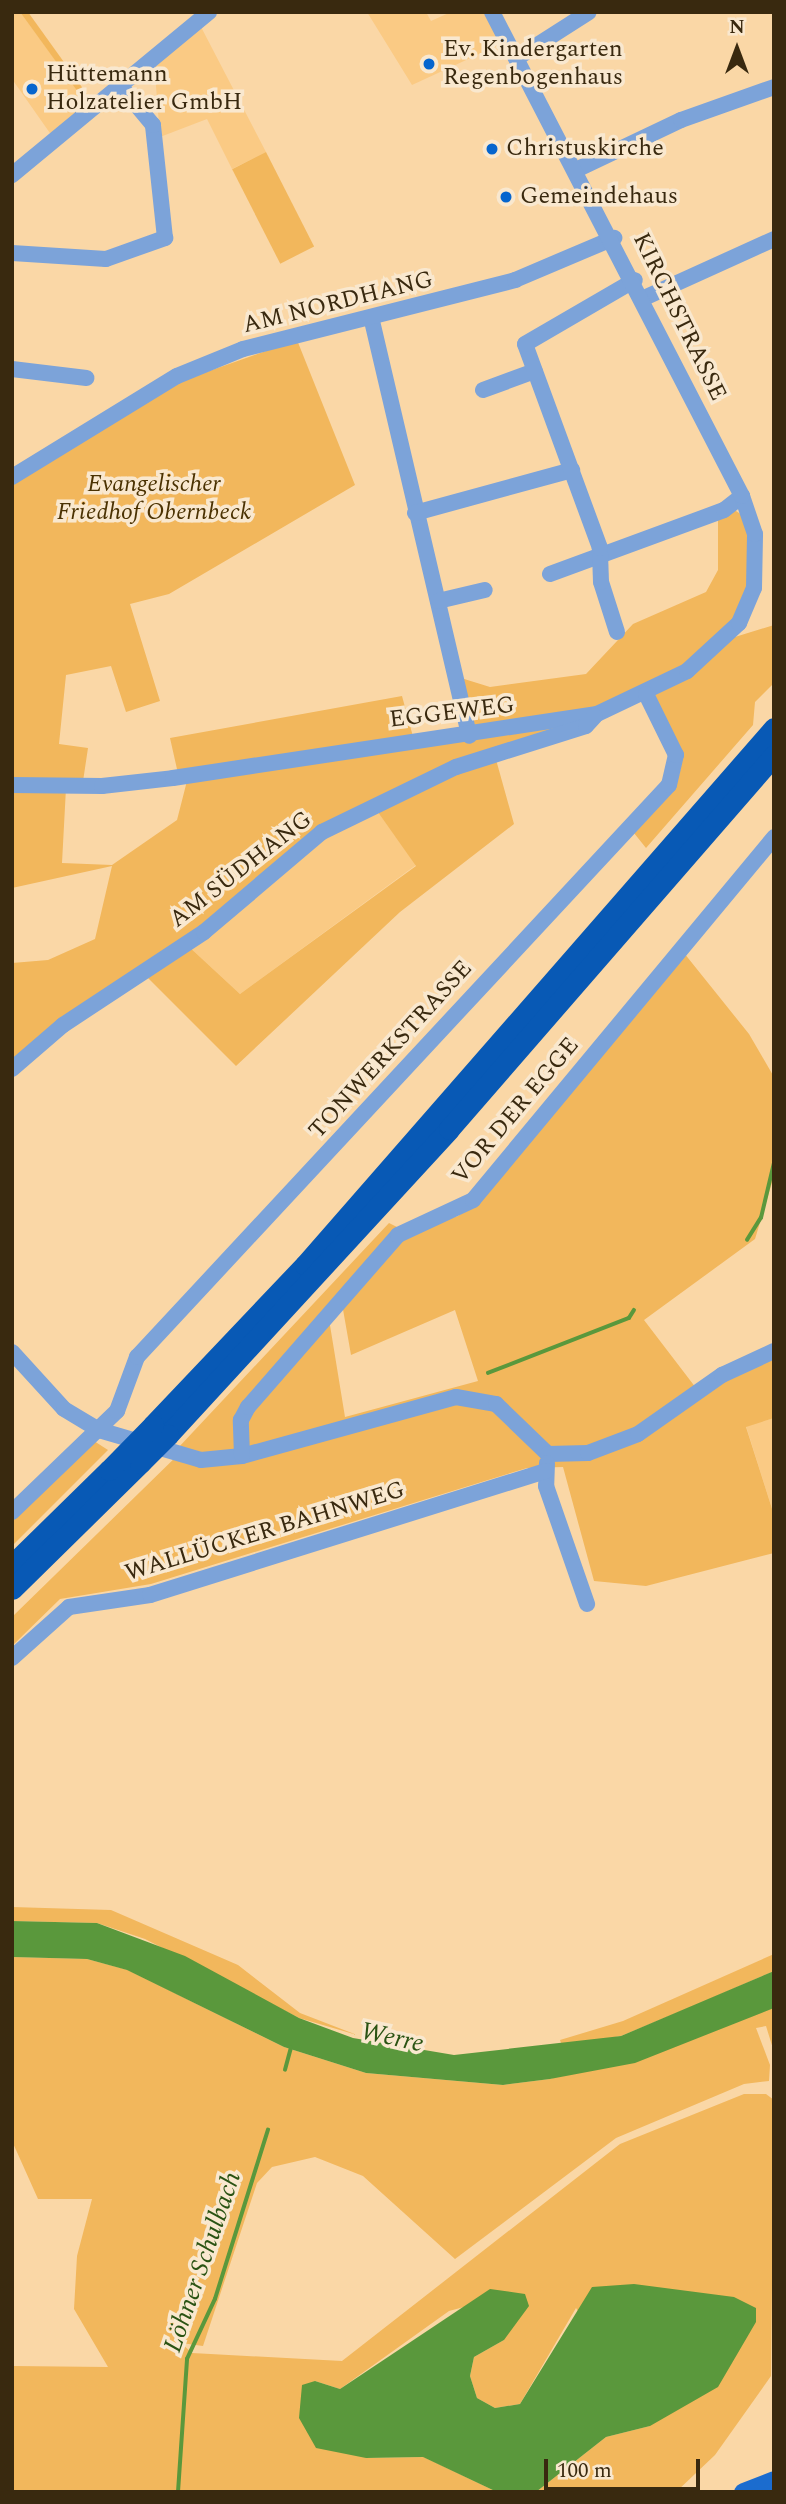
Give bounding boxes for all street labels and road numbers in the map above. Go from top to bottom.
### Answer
street label: KIRCHSTRASSE [626,228,732,406]
street label: AM NORDHANG [240,265,436,341]
street label: EGGEWEG [388,691,516,735]
street label: AM SÜDHANG [164,805,318,935]
street label: TONWERKSTRASSE [303,955,479,1145]
street label: VOR DER EGGE [446,1032,586,1190]
street label: WALLÜCKER BAHNWEG [122,1476,408,1588]

